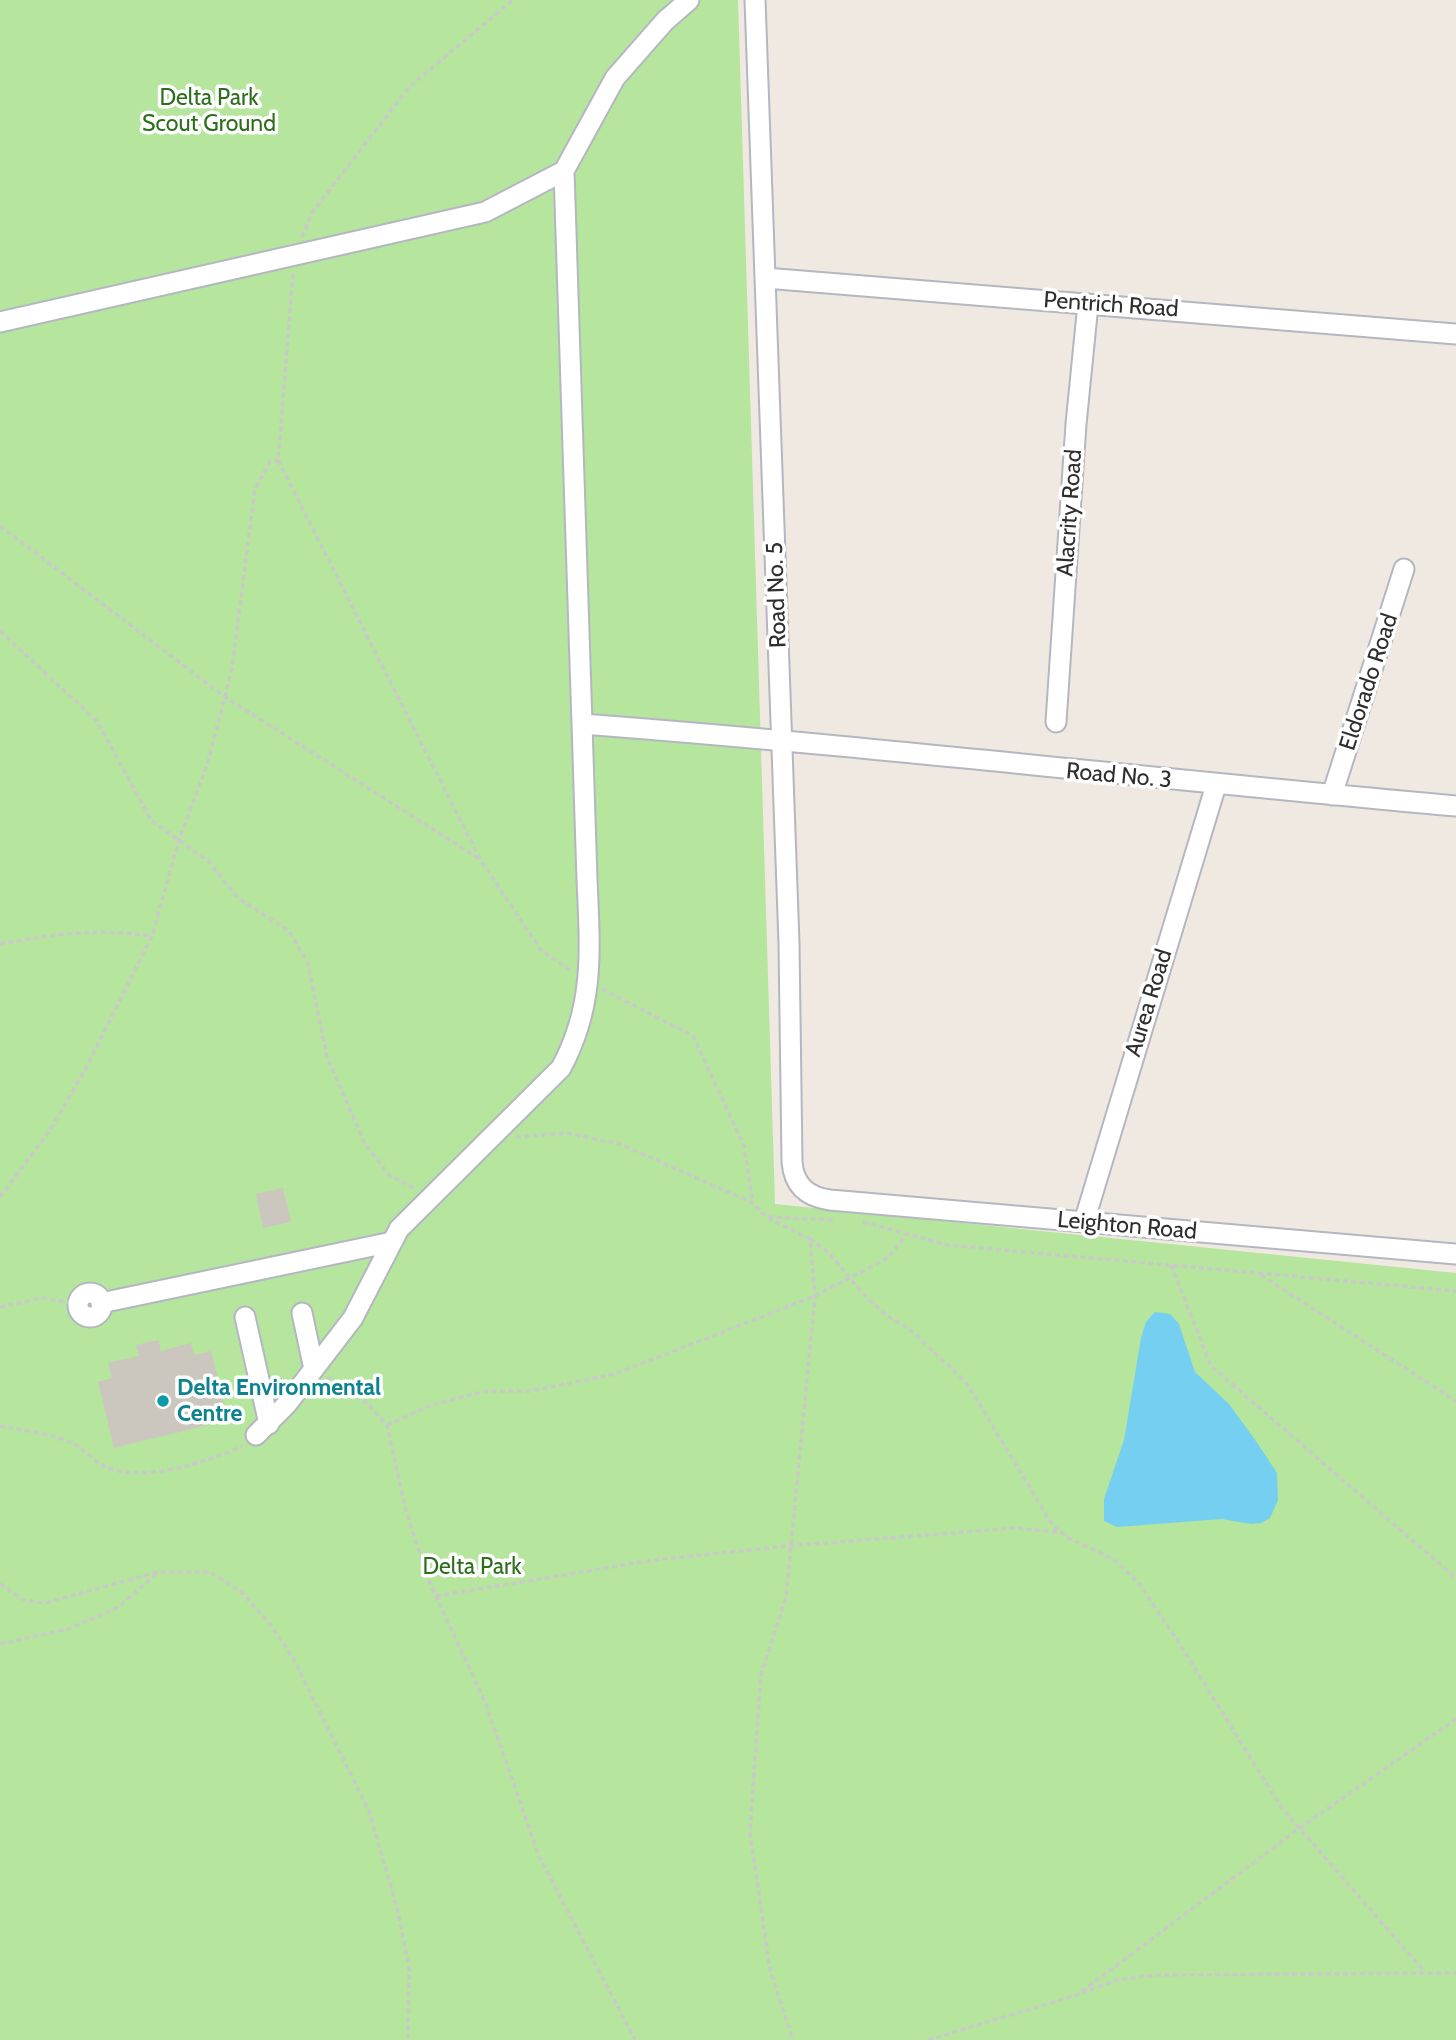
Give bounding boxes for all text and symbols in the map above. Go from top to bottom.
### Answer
park label: Delta Park Scout Ground [142,84,276,138]
street label: Pentrich Road [1043,287,1179,323]
street label: Alacrity Road [1052,448,1088,578]
street label: Road No. 5 [761,542,793,648]
street label: Eldorado Road [1334,610,1404,754]
street label: Road No. 3 [1065,758,1173,794]
street label: Aurea Road [1120,946,1178,1060]
street label: Leighton Road [1056,1206,1198,1246]
place label: Delta Environmental Centre [177,1374,381,1428]
marker: Delta Environmental Centre [155,1393,171,1409]
park label: Delta Park [422,1553,522,1581]

